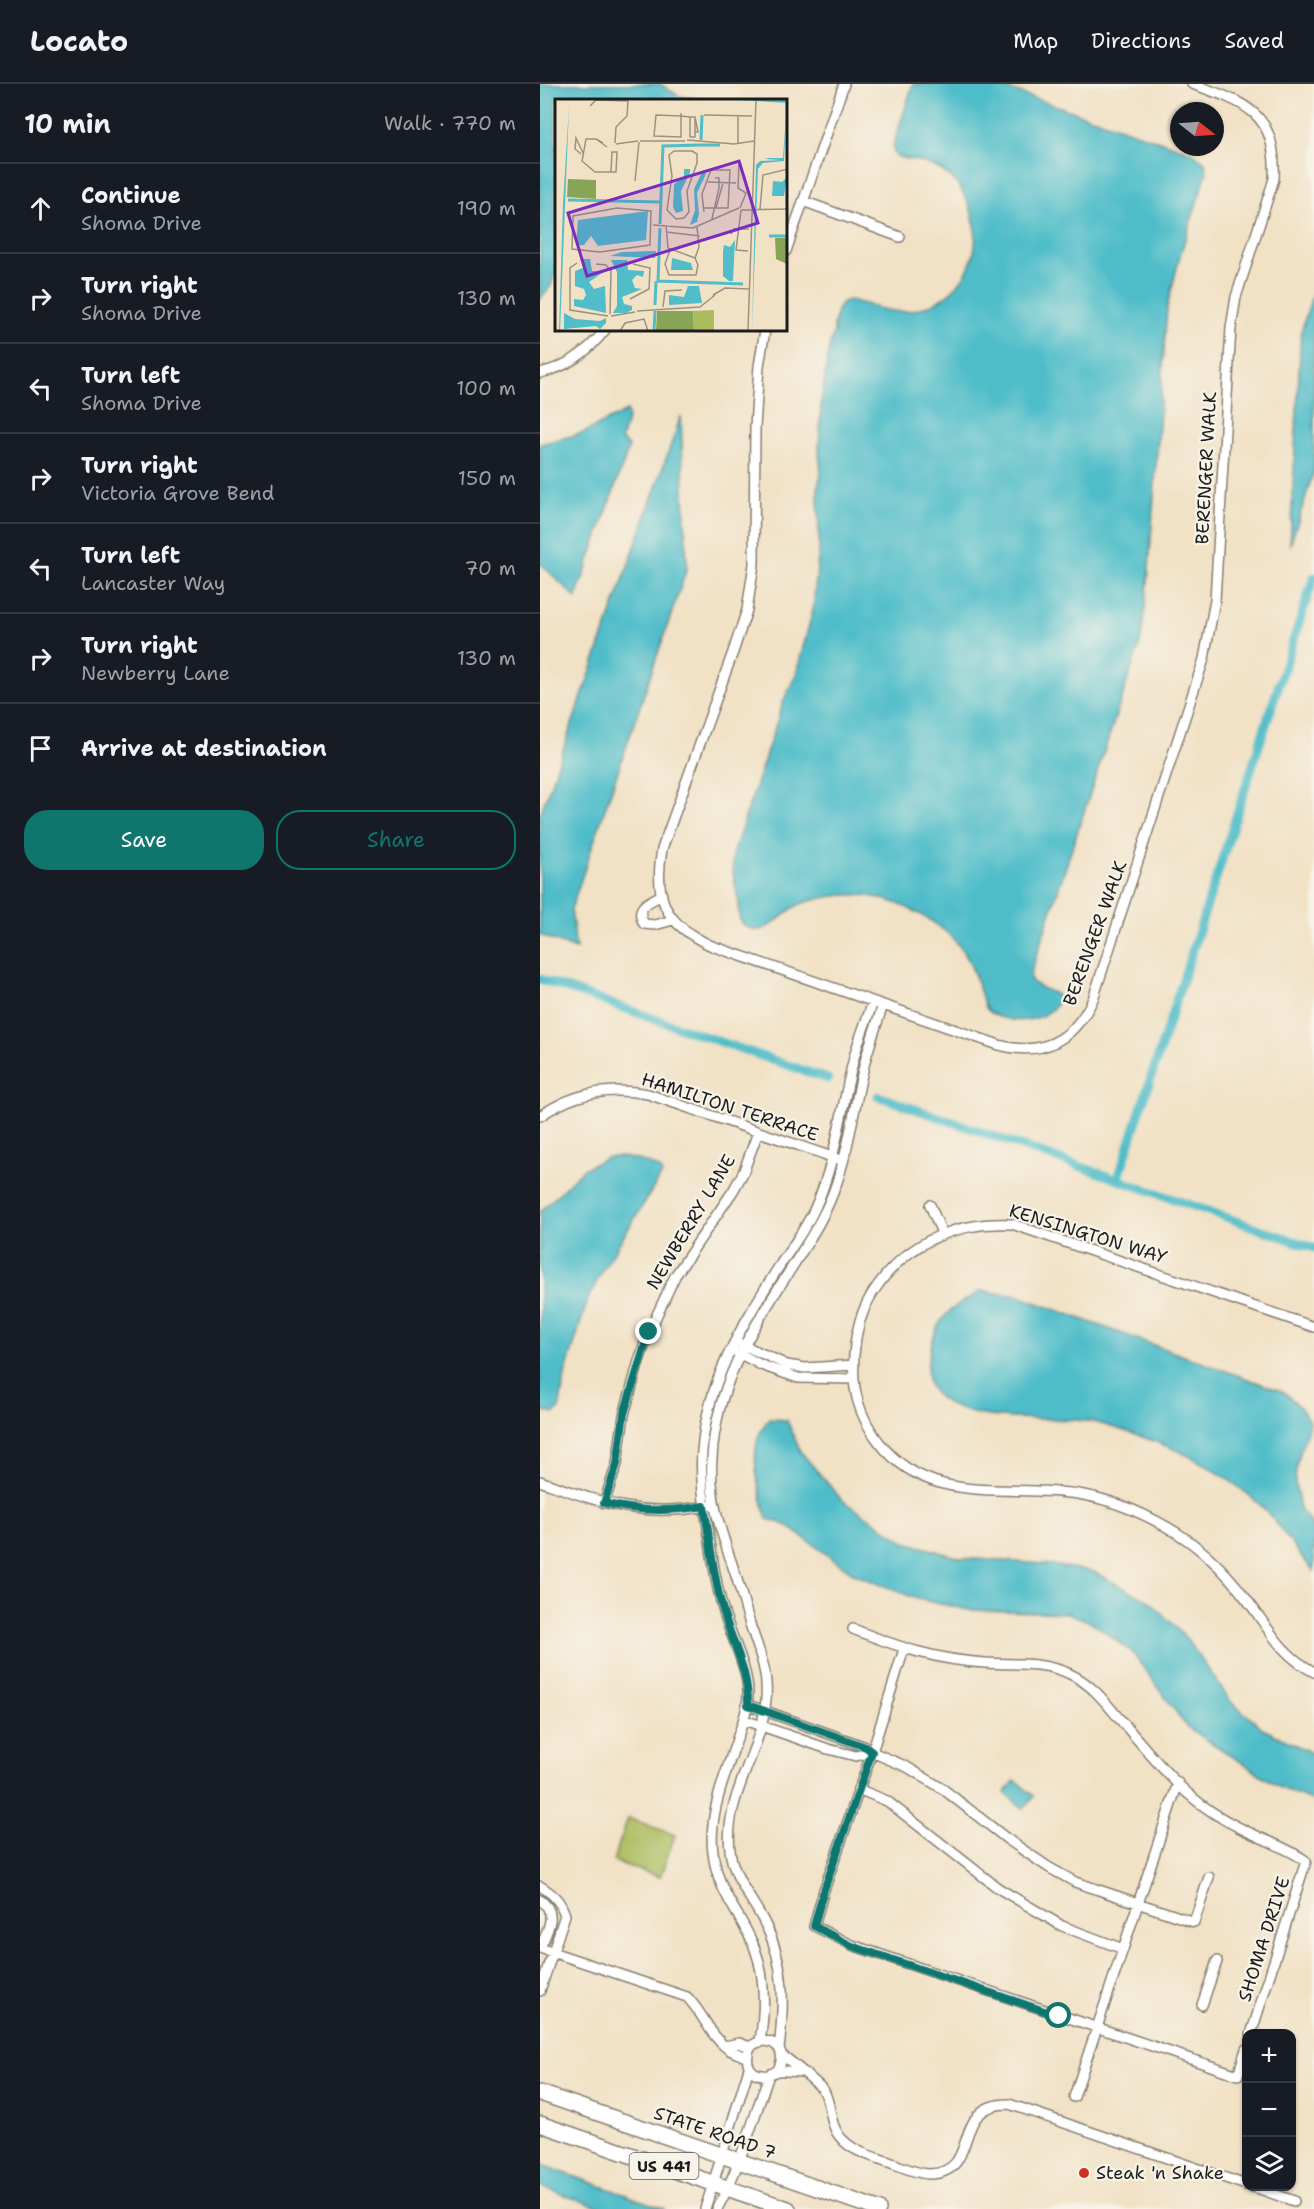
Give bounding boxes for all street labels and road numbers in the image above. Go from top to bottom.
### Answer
street label: BERENGER WALK [1190,391,1222,545]
street label: BERENGER WALK [1058,857,1133,1009]
street label: HAMILTON TERRACE [638,1067,822,1147]
street label: NEWBERRY LANE [641,1150,741,1294]
street label: KENSINGTON WAY [1006,1199,1170,1269]
street label: SHOMA DRIVE [1232,1873,1296,2005]
street label: STATE ROAD 7 [651,2101,779,2165]
road number: US 441 [630,2153,698,2179]

